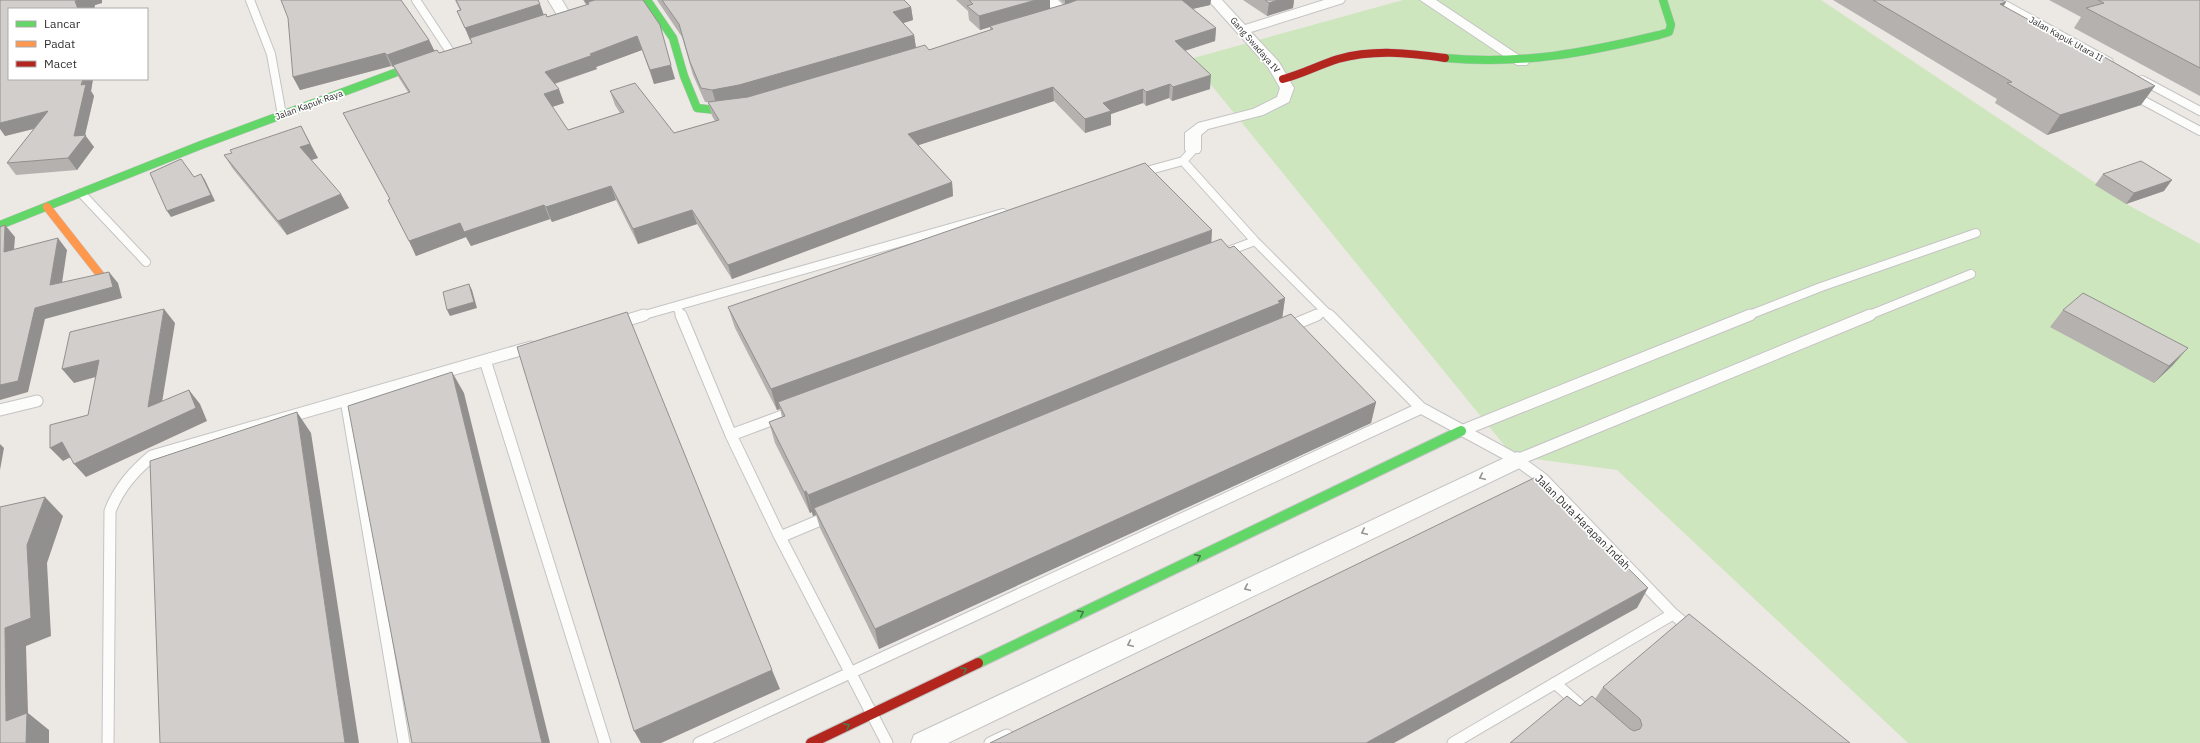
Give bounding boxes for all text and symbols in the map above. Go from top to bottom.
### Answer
legend [8,8,148,80]
street label: Jalan Kapuk Utara II [2027,14,2106,64]
street label: Gang Swadaya IV [1228,15,1283,75]
text: Lancar [44,16,81,31]
text: Padat [44,36,75,51]
text: Macet [44,56,77,71]
street label: Jalan Kapuk Raya [274,87,344,122]
street label: Jalan Duta Harapan Indah [1532,471,1634,573]
one-way arrow [1479,472,1486,480]
one-way arrow [1361,527,1369,535]
one-way arrow [1194,554,1201,562]
one-way arrow [1244,583,1251,591]
one-way arrow [1077,610,1084,618]
one-way arrow [1126,639,1134,647]
one-way arrow [959,667,967,675]
one-way arrow [842,723,850,731]

